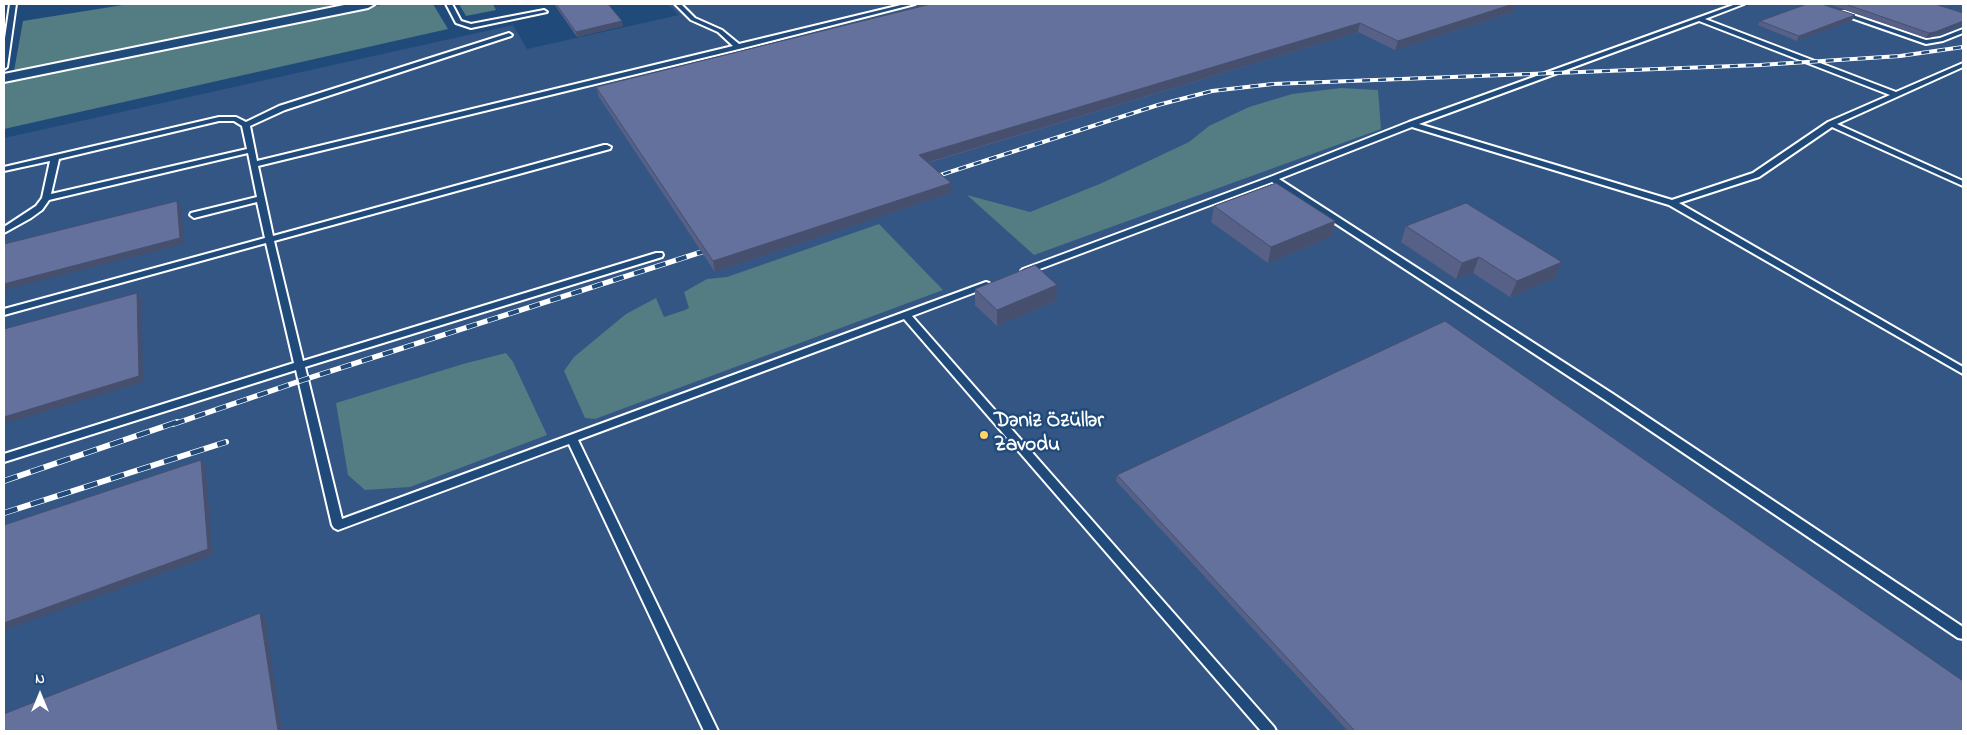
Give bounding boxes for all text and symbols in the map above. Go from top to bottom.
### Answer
place label: Dəniz Özüllər Zavodu [994,410,1104,460]
marker: Dəniz Özüllər Zavodu [978,429,990,441]
text: N [35,669,45,690]
north arrow [15,670,65,720]

